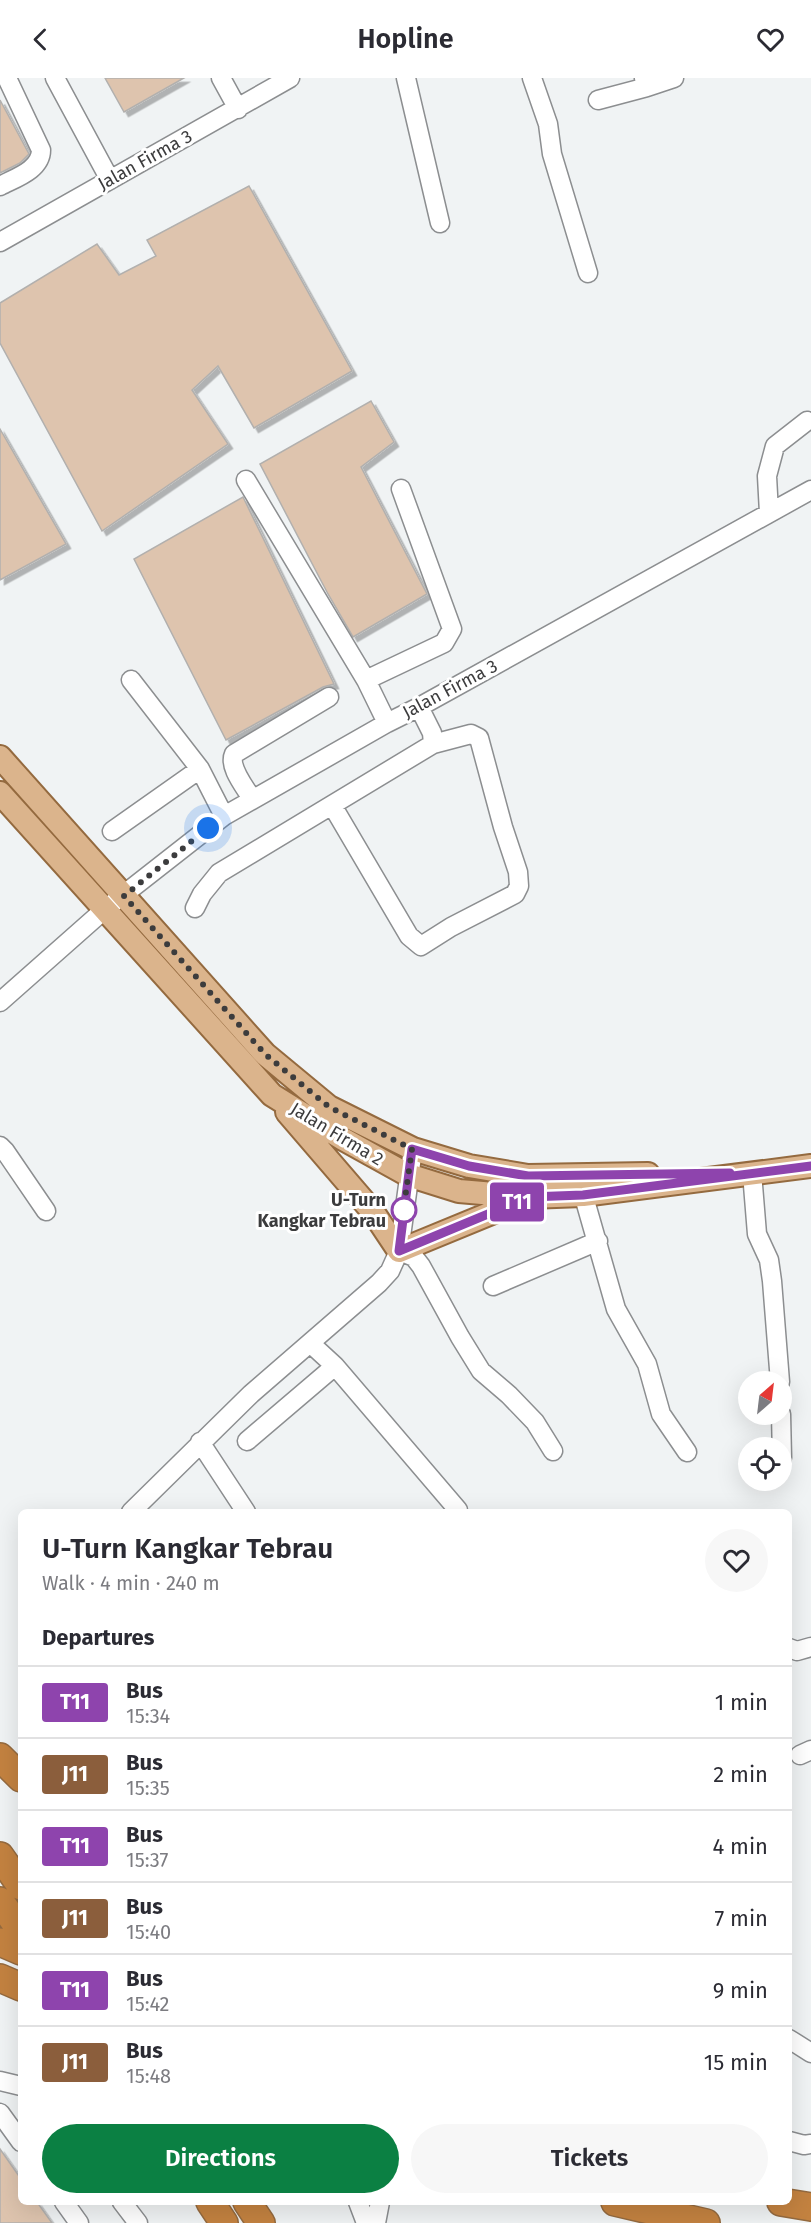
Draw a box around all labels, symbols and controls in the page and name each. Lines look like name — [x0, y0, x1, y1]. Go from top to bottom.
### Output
icon: back — [24, 23, 57, 56]
text: Hopline — [357, 23, 454, 55]
icon: heart — [754, 23, 787, 56]
street label: Jalan Firma 3 — [94, 125, 196, 195]
street label: Jalan Firma 3 — [399, 655, 501, 723]
your location — [193, 813, 223, 843]
street label: Jalan Firma 2 — [287, 1098, 388, 1170]
line badge: T11 — [482, 1182, 552, 1222]
place label: U-Turn Kangkar Tebrau — [257, 1189, 386, 1232]
text: T11 — [502, 1189, 532, 1215]
marker: U-Turn Kangkar Tebrau — [391, 1197, 417, 1223]
north arrow — [738, 1371, 792, 1425]
map controls — [738, 1371, 792, 1491]
button: locate — [738, 1437, 792, 1491]
button: heart — [705, 1529, 768, 1592]
text: U-Turn Kangkar Tebrau — [42, 1532, 333, 1565]
text: Walk · 4 min · 240 m — [42, 1571, 220, 1595]
text: Departures — [42, 1624, 154, 1651]
text: Bus — [126, 1677, 163, 1704]
text: T11 — [60, 1689, 90, 1715]
text: 1 min — [715, 1689, 768, 1716]
text: 15:34 — [126, 1704, 170, 1728]
text: Bus — [126, 1749, 163, 1776]
text: J11 — [62, 1761, 88, 1787]
text: 2 min — [713, 1761, 768, 1788]
text: 15:35 — [126, 1776, 170, 1800]
text: Bus — [126, 1821, 163, 1848]
text: T11 — [60, 1833, 90, 1859]
text: 4 min — [713, 1833, 768, 1860]
text: 15:37 — [126, 1848, 168, 1872]
text: Bus — [126, 1893, 163, 1920]
text: J11 — [62, 1905, 88, 1931]
text: 7 min — [714, 1905, 768, 1932]
text: 15:40 — [126, 1920, 171, 1944]
text: Bus — [126, 1965, 163, 1992]
text: T11 — [60, 1977, 90, 2003]
text: 9 min — [713, 1977, 768, 2004]
text: 15:42 — [126, 1992, 170, 2016]
text: Bus — [126, 2037, 163, 2064]
text: J11 — [62, 2049, 88, 2075]
text: 15 min — [704, 2049, 768, 2076]
text: 15:48 — [126, 2064, 171, 2088]
button: Directions — [42, 2124, 399, 2193]
button: Tickets — [411, 2124, 768, 2193]

